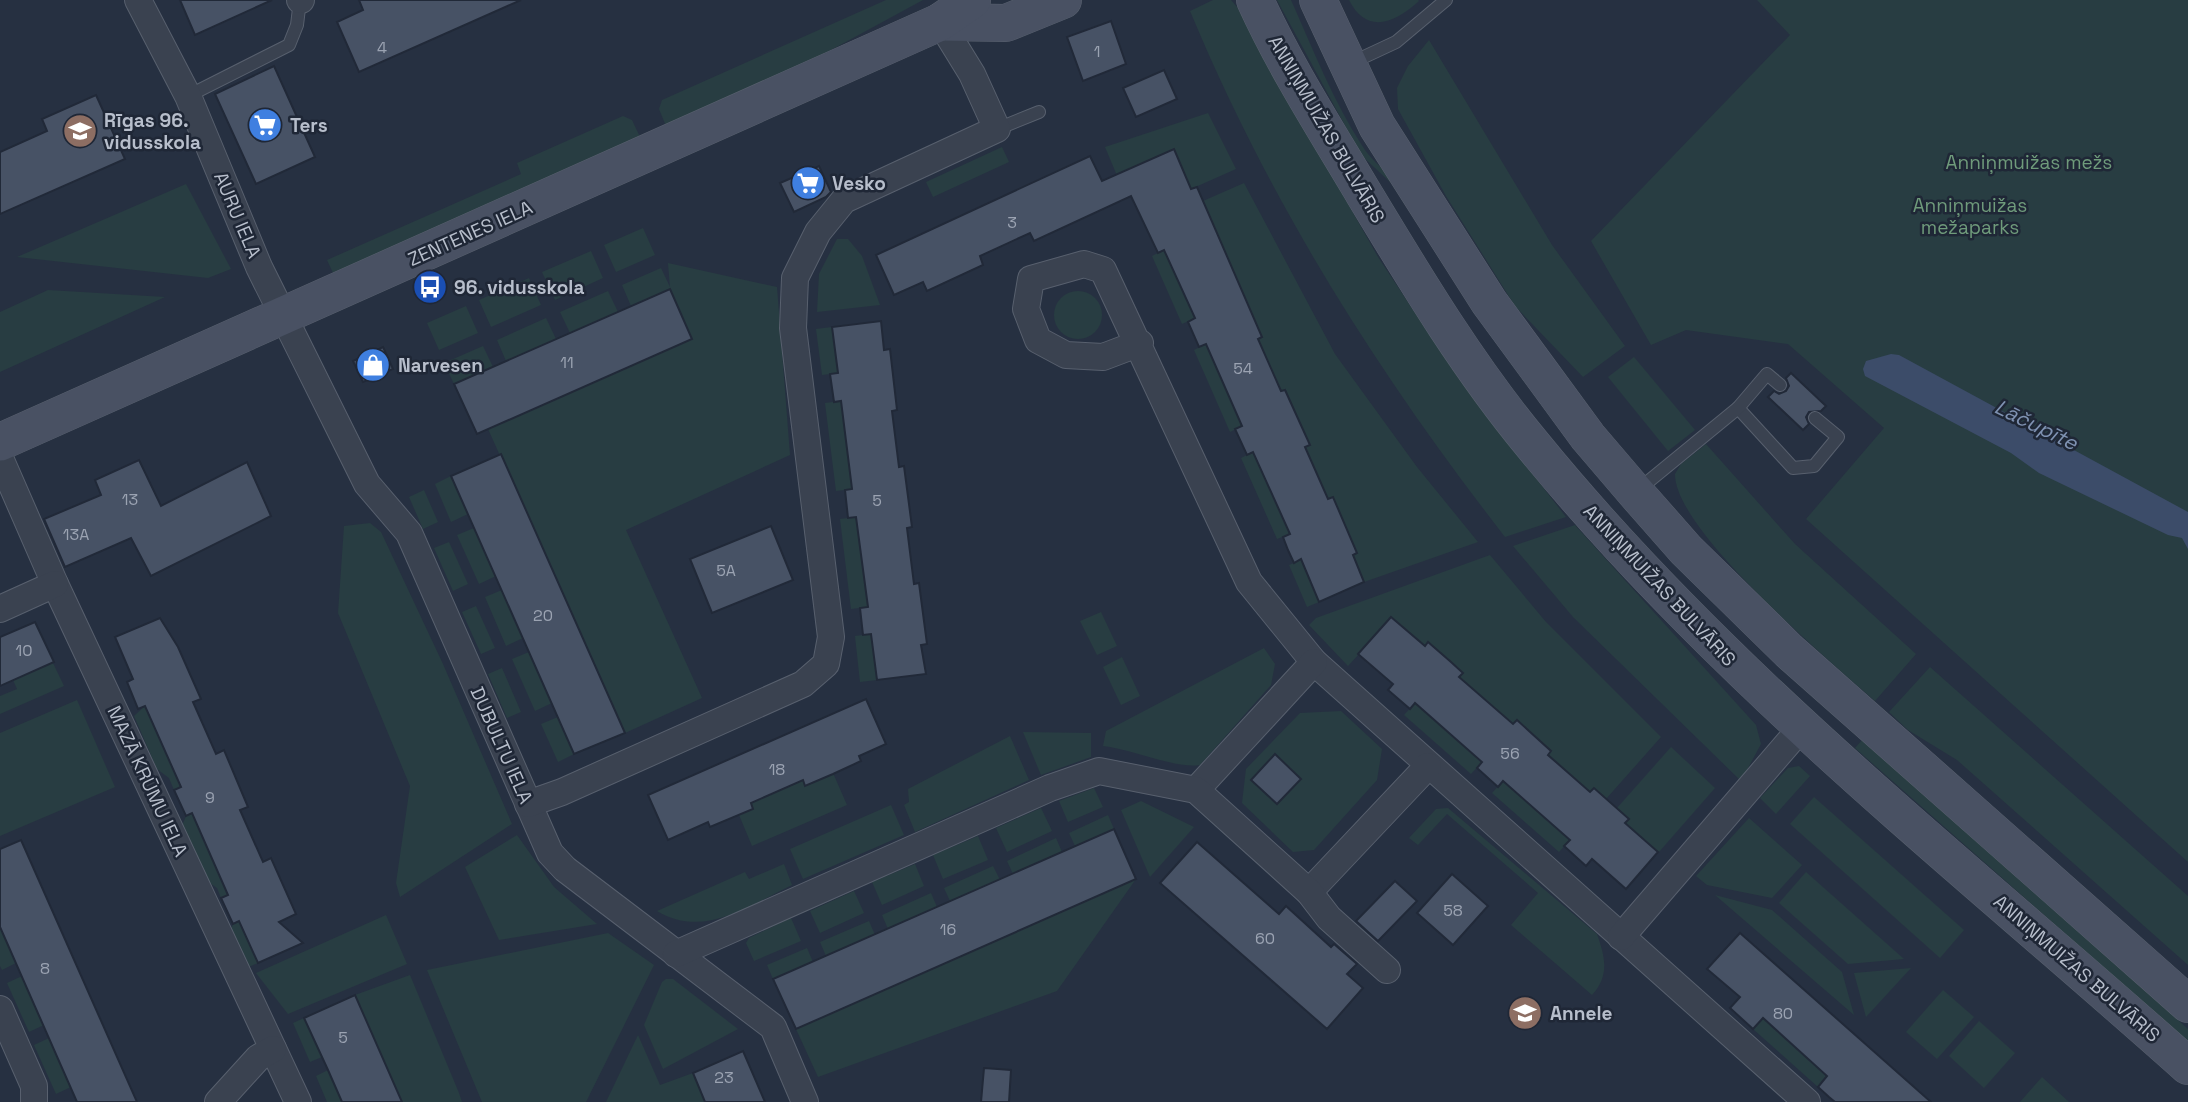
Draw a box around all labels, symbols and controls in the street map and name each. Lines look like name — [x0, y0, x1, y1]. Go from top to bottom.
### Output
street label: ANNIŅMUIŽAS BULVĀRIS — [1263, 31, 1391, 228]
house number: 4 — [377, 37, 387, 58]
house number: 1 — [1094, 41, 1100, 62]
supermarket icon: Ters — [246, 106, 284, 144]
place label: Rīgas 96. vidusskola — [104, 108, 201, 155]
school or university icon: Rīgas 96. vidusskola — [61, 112, 99, 150]
place label: Ters — [290, 113, 328, 138]
park label: Anniņmuižas mežs — [1946, 150, 2112, 175]
supermarket icon: Vesko — [789, 164, 827, 202]
street label: AURU IELA — [208, 168, 267, 262]
place label: Vesko — [832, 171, 886, 196]
park label: Anniņmuižas mežaparks — [1913, 193, 2027, 240]
street label: ZENTENES IELA — [404, 195, 536, 272]
house number: 3 — [1007, 212, 1017, 233]
bus stop icon: 96. vidusskola — [411, 268, 449, 306]
place label: 96. vidusskola — [454, 275, 584, 300]
shop icon: Narvesen — [354, 346, 392, 384]
house number: 11 — [560, 352, 574, 373]
place label: Narvesen — [398, 353, 483, 378]
house number: 54 — [1233, 358, 1253, 379]
water label: Lāčupīte — [1990, 393, 2084, 457]
house number: 13 — [122, 489, 138, 510]
house number: 5 — [872, 490, 882, 511]
street label: ANNIŅMUIŽAS BULVĀRIS — [1578, 499, 1741, 672]
house number: 13A — [63, 524, 89, 545]
house number: 5A — [716, 560, 736, 581]
house number: 20 — [533, 605, 553, 626]
house number: 10 — [16, 640, 32, 661]
street label: DUBULTU IELA — [465, 683, 539, 808]
street label: MAZĀ KRŪMU IELA — [102, 702, 194, 861]
house number: 56 — [1500, 743, 1520, 764]
house number: 18 — [769, 759, 785, 780]
house number: 9 — [205, 787, 215, 808]
street label: ANNIŅMUIŽAS BULVĀRIS — [1988, 889, 2165, 1048]
house number: 58 — [1443, 900, 1463, 921]
house number: 16 — [940, 919, 956, 940]
house number: 60 — [1255, 928, 1275, 949]
house number: 8 — [40, 958, 50, 979]
school or university icon: Annele — [1506, 994, 1544, 1032]
place label: Annele — [1550, 1001, 1612, 1026]
house number: 80 — [1773, 1003, 1793, 1024]
house number: 5 — [338, 1027, 348, 1048]
house number: 23 — [714, 1067, 734, 1088]

